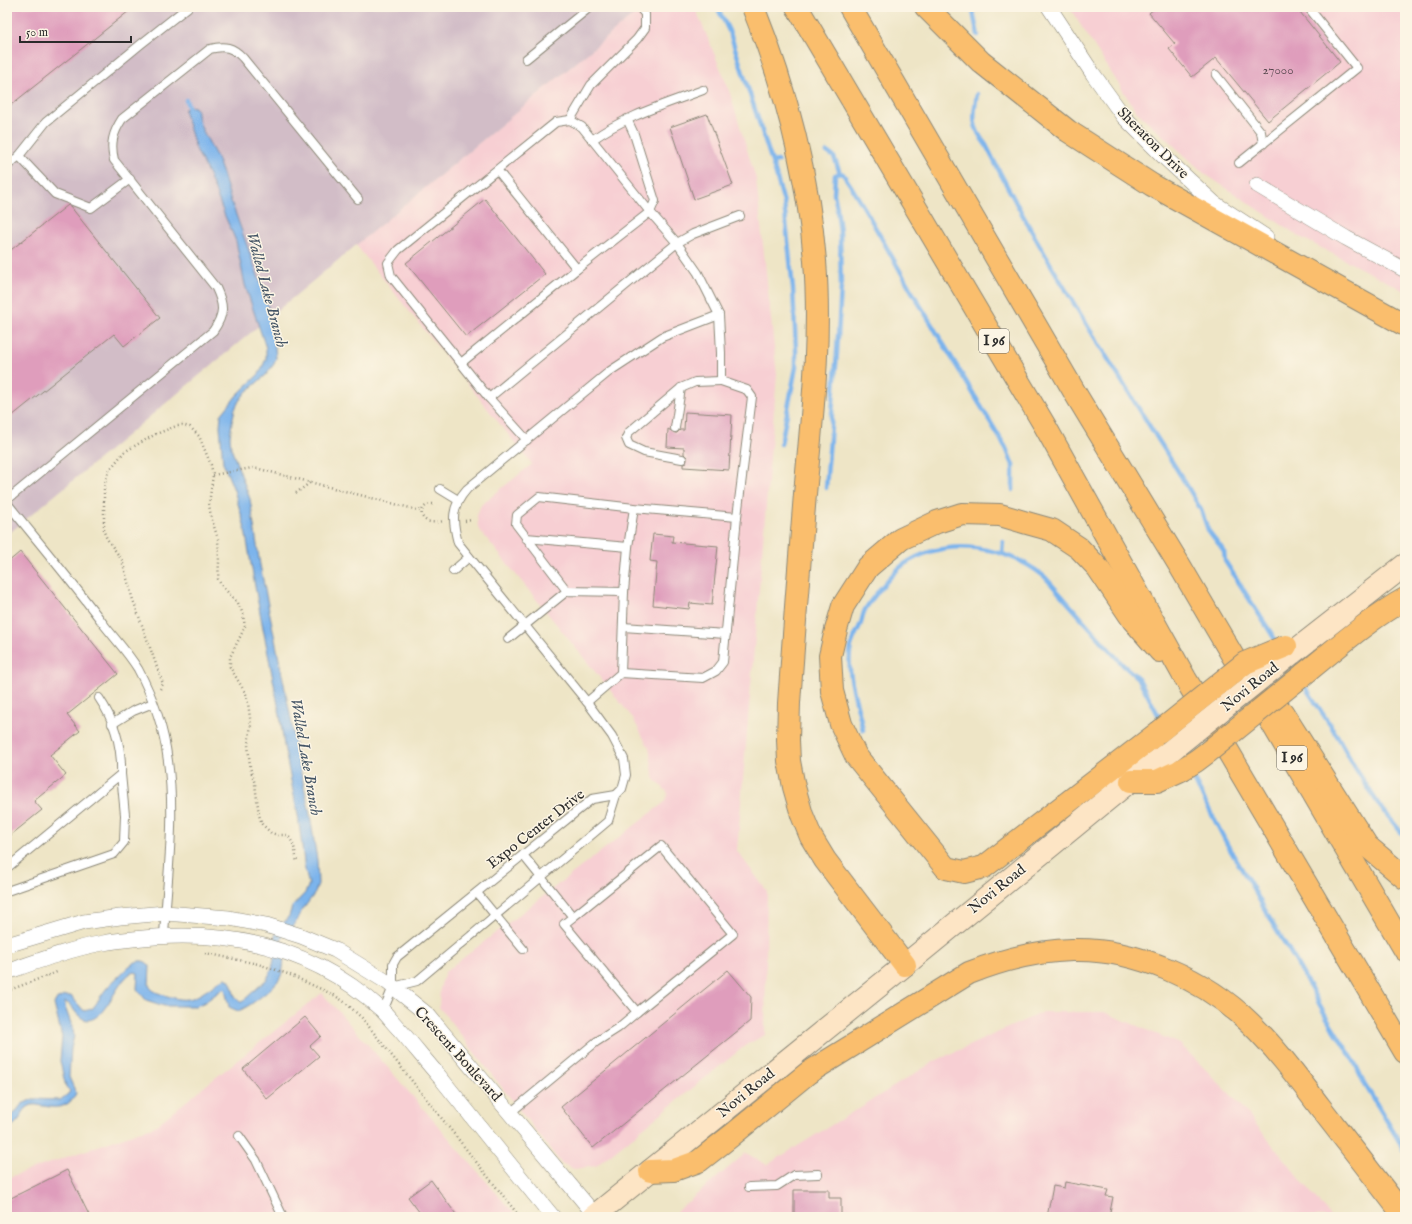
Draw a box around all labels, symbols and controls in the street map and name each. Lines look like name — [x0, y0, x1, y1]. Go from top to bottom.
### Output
scale bar — [20, 18, 131, 44]
text: 50 m — [26, 25, 48, 40]
house number: 27000 — [1262, 62, 1294, 79]
street label: Sheraton Drive — [1113, 103, 1193, 183]
water label: Walled Lake Branch — [241, 230, 291, 350]
road number: I 96 — [979, 329, 1009, 353]
street label: Novi Road — [1217, 657, 1283, 716]
water label: Walled Lake Branch — [285, 697, 325, 817]
road number: I 96 — [1277, 746, 1307, 770]
street label: Expo Center Drive — [483, 785, 589, 873]
street label: Novi Road — [964, 859, 1030, 918]
street label: Crescent Boulevard — [410, 1003, 506, 1106]
street label: Novi Road — [713, 1063, 779, 1122]

